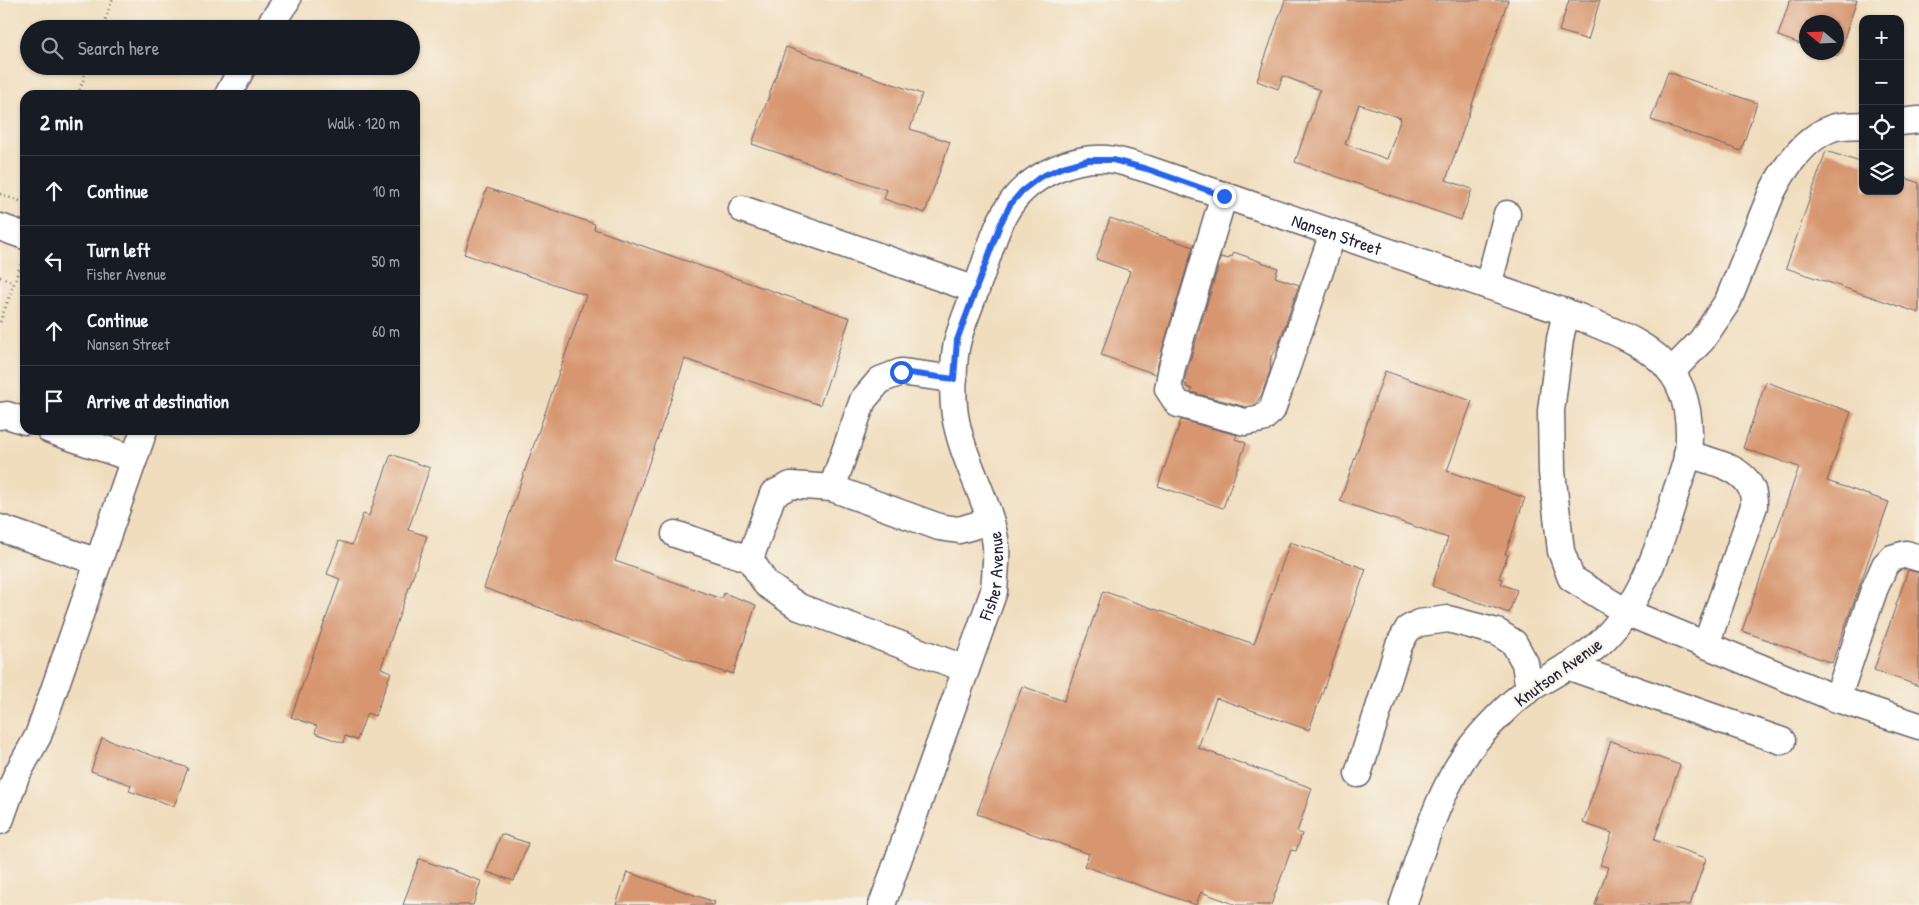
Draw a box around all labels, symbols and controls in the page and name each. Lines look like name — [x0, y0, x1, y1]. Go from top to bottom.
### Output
north arrow — [1799, 15, 1844, 60]
map controls — [1859, 15, 1904, 195]
button: + — [1859, 15, 1904, 60]
search box — [20, 20, 420, 75]
icon: search — [38, 34, 66, 62]
text: Search here — [78, 35, 159, 61]
button: − — [1859, 60, 1904, 105]
button: locate — [1859, 105, 1904, 150]
text: 2 min — [40, 108, 83, 137]
text: Walk · 120 m — [327, 112, 400, 134]
button: layers — [1859, 150, 1904, 195]
icon: ahead — [40, 177, 68, 205]
text: Continue — [87, 178, 148, 204]
text: 10 m — [372, 180, 400, 202]
route end — [1213, 185, 1236, 208]
street label: Nansen Street — [1289, 207, 1386, 261]
text: Turn left — [87, 237, 150, 263]
icon: left — [40, 247, 68, 275]
text: 50 m — [372, 250, 400, 272]
text: Fisher Avenue — [87, 263, 166, 285]
text: Continue — [87, 307, 148, 333]
icon: ahead — [40, 317, 68, 345]
text: 60 m — [372, 320, 400, 342]
text: Nansen Street — [87, 333, 170, 355]
route start — [890, 361, 913, 384]
icon: arrive — [40, 387, 68, 415]
text: Arrive at destination — [87, 388, 229, 414]
street label: Fisher Avenue — [972, 530, 1009, 624]
street label: Knutson Avenue — [1509, 632, 1607, 712]

